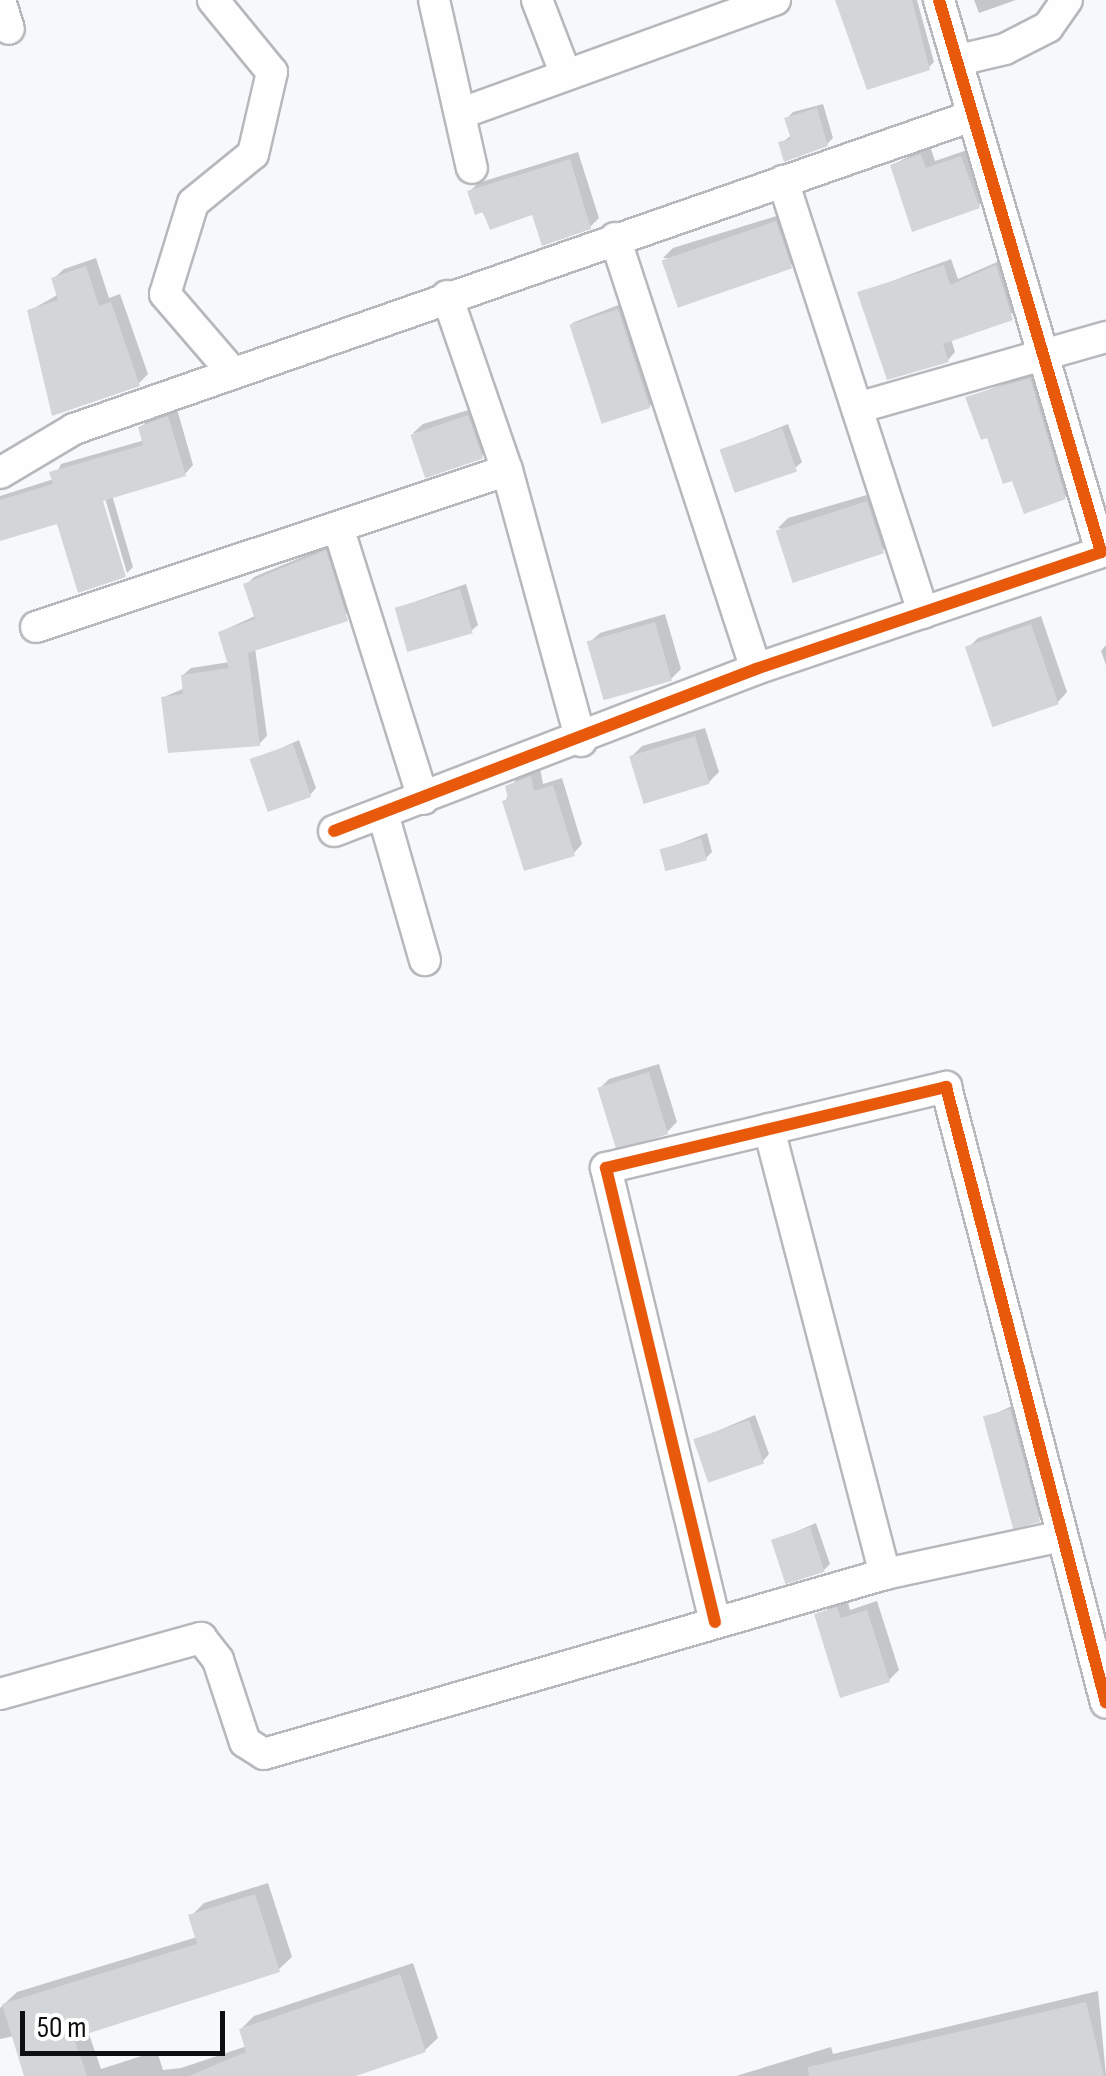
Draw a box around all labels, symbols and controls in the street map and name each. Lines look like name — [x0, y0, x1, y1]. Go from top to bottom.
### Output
scale bar — [25, 1991, 230, 2053]
text: 50 m — [37, 2010, 86, 2046]

